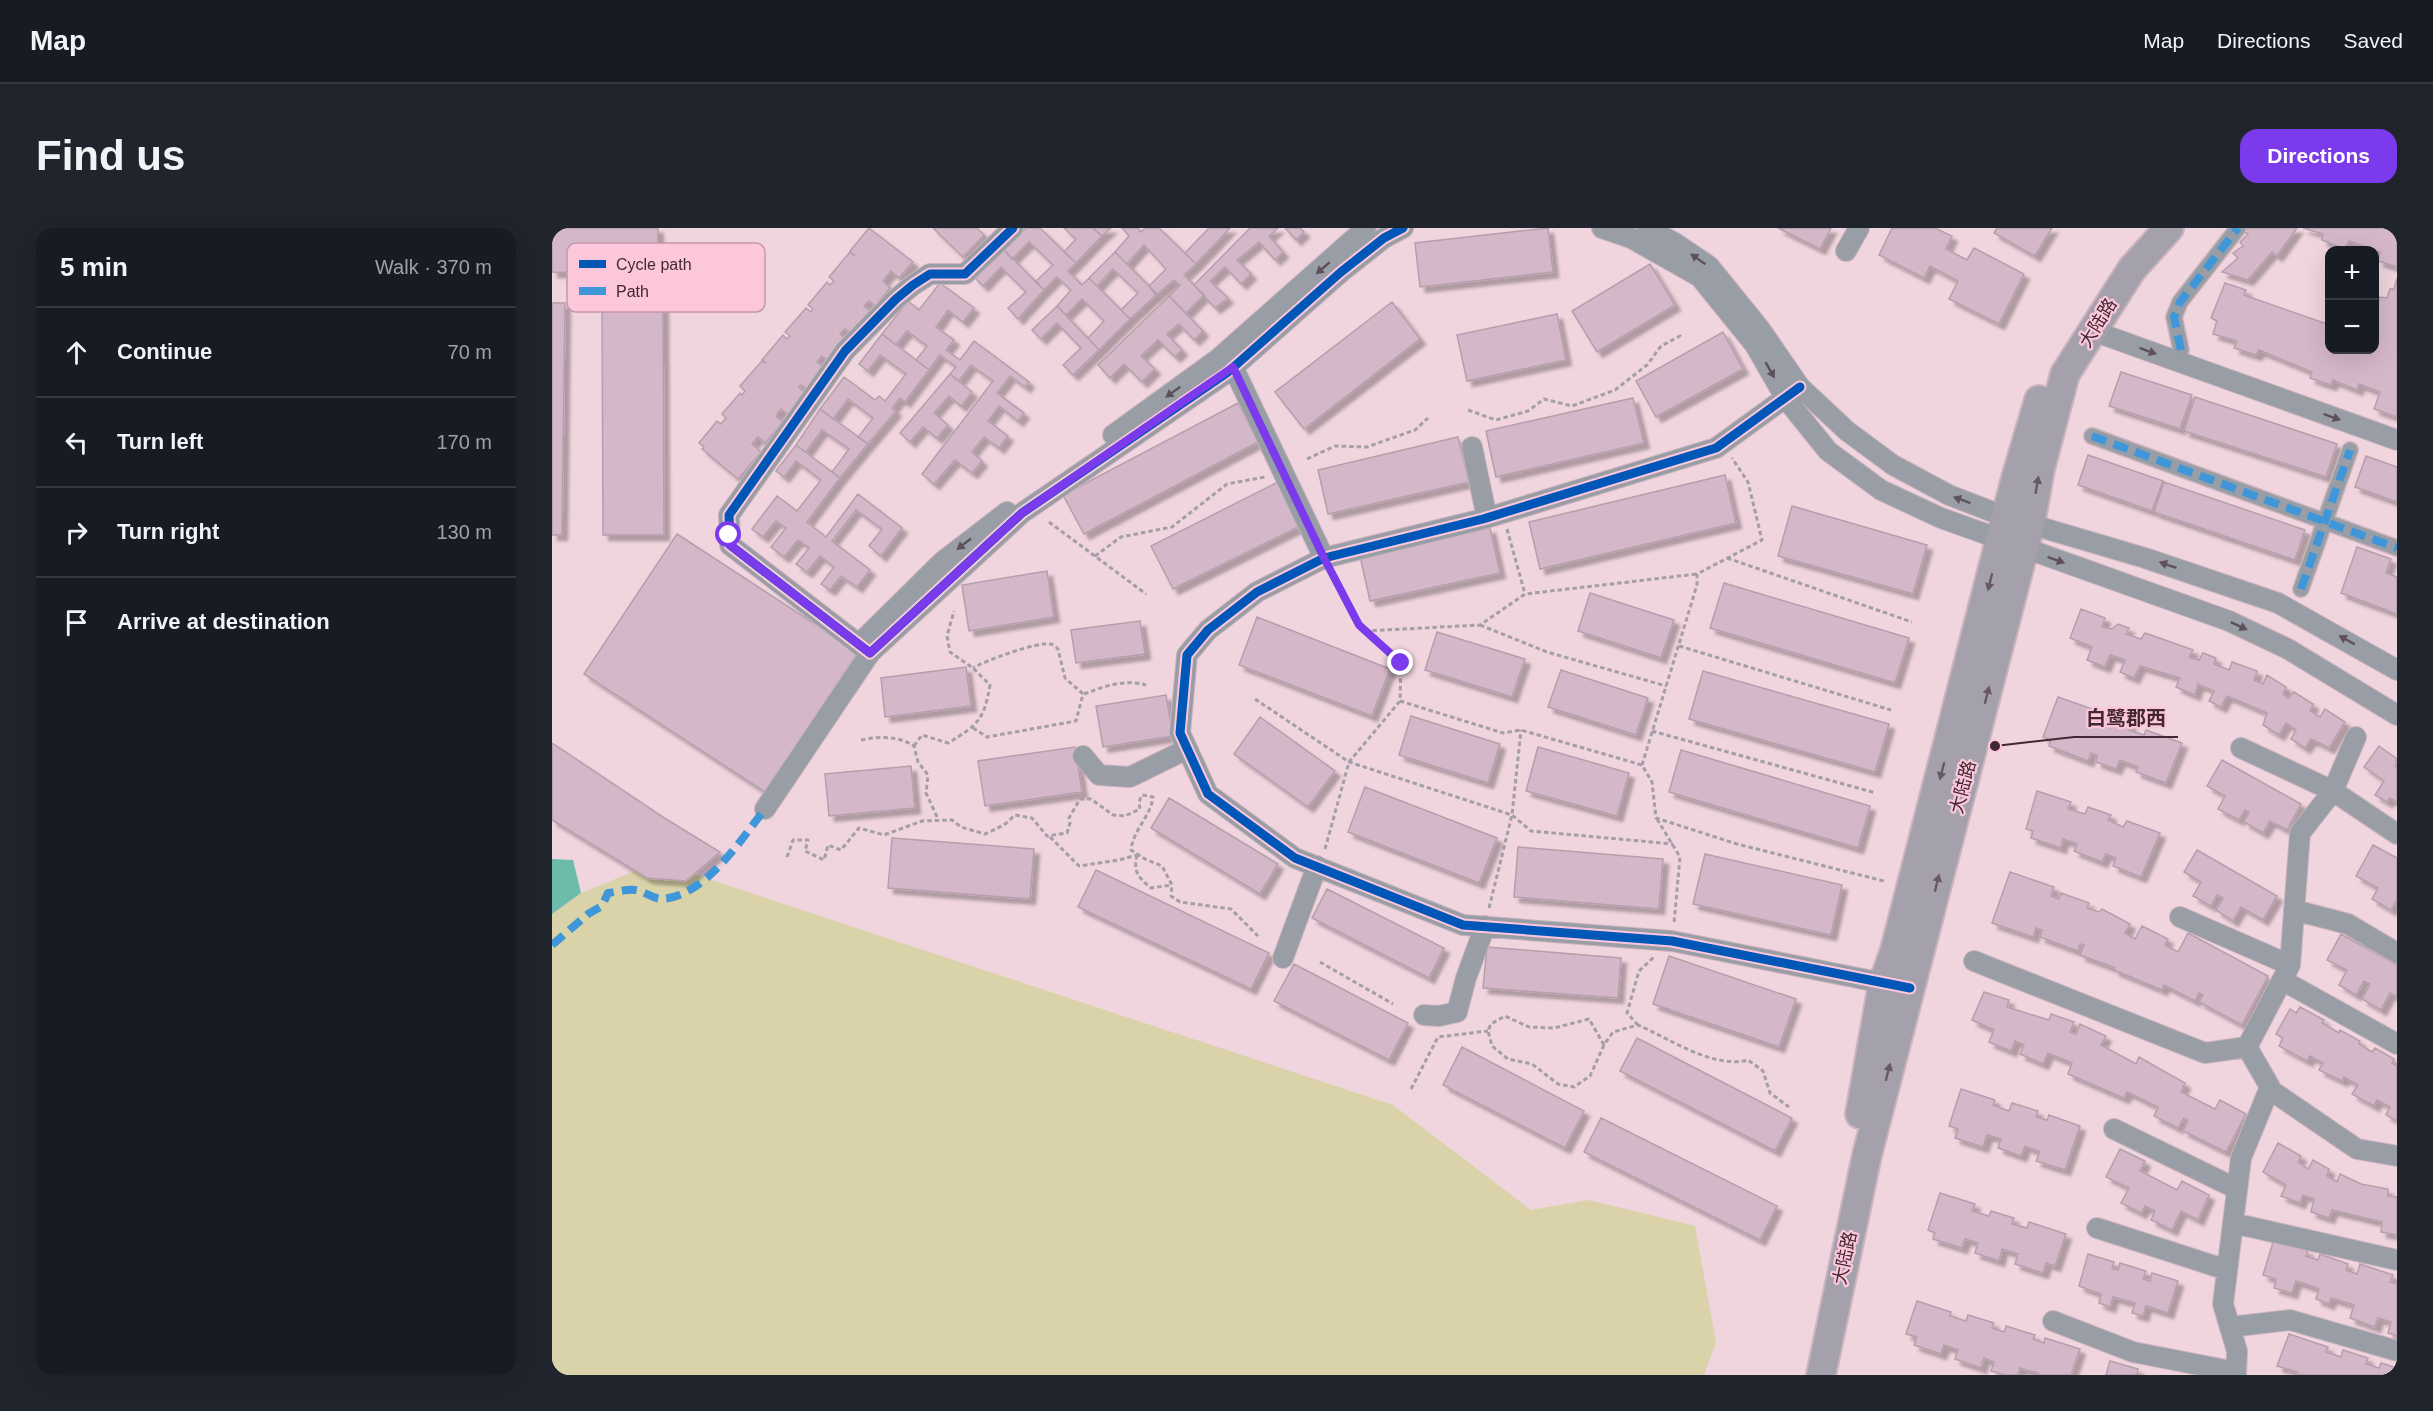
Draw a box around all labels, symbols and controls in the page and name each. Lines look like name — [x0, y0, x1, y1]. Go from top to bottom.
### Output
text: Map — [30, 25, 86, 56]
text: Map — [2143, 29, 2184, 52]
text: Directions — [2217, 29, 2310, 52]
text: Saved — [2343, 29, 2403, 52]
button: Directions — [2240, 129, 2397, 183]
text: Find us — [36, 132, 185, 179]
legend — [567, 243, 765, 312]
map controls — [2325, 246, 2379, 354]
button: + — [2325, 246, 2379, 300]
text: 5 min — [60, 252, 128, 282]
one-way arrow — [1691, 253, 1707, 265]
text: Walk · 370 m — [375, 256, 492, 278]
text: Cycle path — [616, 256, 692, 273]
one-way arrow — [1316, 261, 1331, 274]
text: Path — [616, 283, 649, 300]
street label: 大陆路 — [2075, 295, 2121, 351]
button: − — [2325, 300, 2379, 354]
icon: ahead — [60, 336, 93, 369]
text: Continue — [117, 339, 212, 364]
text: 70 m — [448, 341, 492, 363]
one-way arrow — [2139, 346, 2157, 356]
one-way arrow — [1765, 362, 1775, 379]
one-way arrow — [1165, 386, 1181, 398]
one-way arrow — [2323, 412, 2341, 422]
icon: left — [60, 426, 93, 459]
text: Turn left — [117, 429, 203, 454]
text: 170 m — [436, 431, 492, 453]
one-way arrow — [2033, 475, 2042, 494]
one-way arrow — [1953, 495, 1971, 504]
icon: right — [60, 516, 93, 549]
text: Turn right — [117, 519, 219, 544]
text: 130 m — [436, 521, 492, 543]
route start — [715, 521, 741, 547]
one-way arrow — [957, 538, 972, 550]
one-way arrow — [2047, 555, 2065, 565]
one-way arrow — [2159, 560, 2177, 570]
one-way arrow — [1985, 573, 1995, 592]
icon: arrive — [60, 606, 93, 639]
text: Arrive at destination — [117, 609, 330, 634]
one-way arrow — [2231, 622, 2248, 631]
one-way arrow — [2338, 635, 2355, 645]
route end — [1387, 649, 1413, 675]
one-way arrow — [1982, 685, 1992, 704]
callout: 白鹭郡西 — [2074, 699, 2178, 737]
text: 白鹭郡西 — [2086, 707, 2166, 729]
street label: 大陆路 — [1946, 758, 1980, 816]
one-way arrow — [1936, 762, 1946, 780]
one-way arrow — [1933, 874, 1943, 892]
one-way arrow — [1884, 1063, 1894, 1081]
street label: 大陆路 — [1830, 1230, 1860, 1286]

